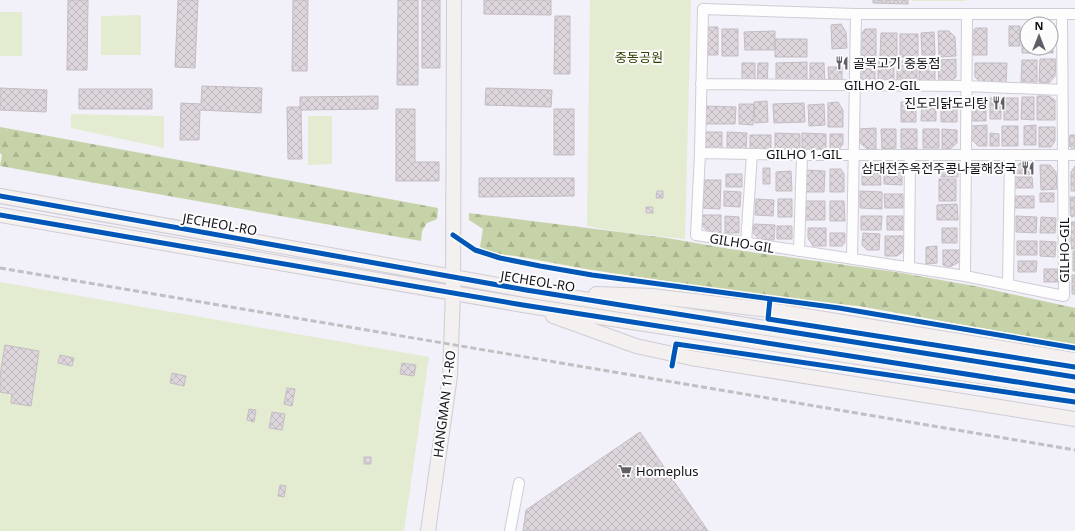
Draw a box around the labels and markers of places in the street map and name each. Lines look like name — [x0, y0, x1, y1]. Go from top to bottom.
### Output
place label: 골목고기 중동점 — [853, 54, 940, 72]
restaurant icon: 골목고기 중동점 — [834, 55, 850, 71]
place label: 진도리닭도리탕 — [904, 94, 988, 112]
restaurant icon: 진도리닭도리탕 — [991, 95, 1007, 111]
place label: 삼대전주옥전주콩나물해장국 — [862, 159, 1017, 177]
restaurant icon: 삼대전주옥전주콩나물해장국 — [1020, 160, 1036, 176]
place label: Homeplus — [636, 462, 699, 480]
supermarket icon: Homeplus — [617, 463, 633, 479]

